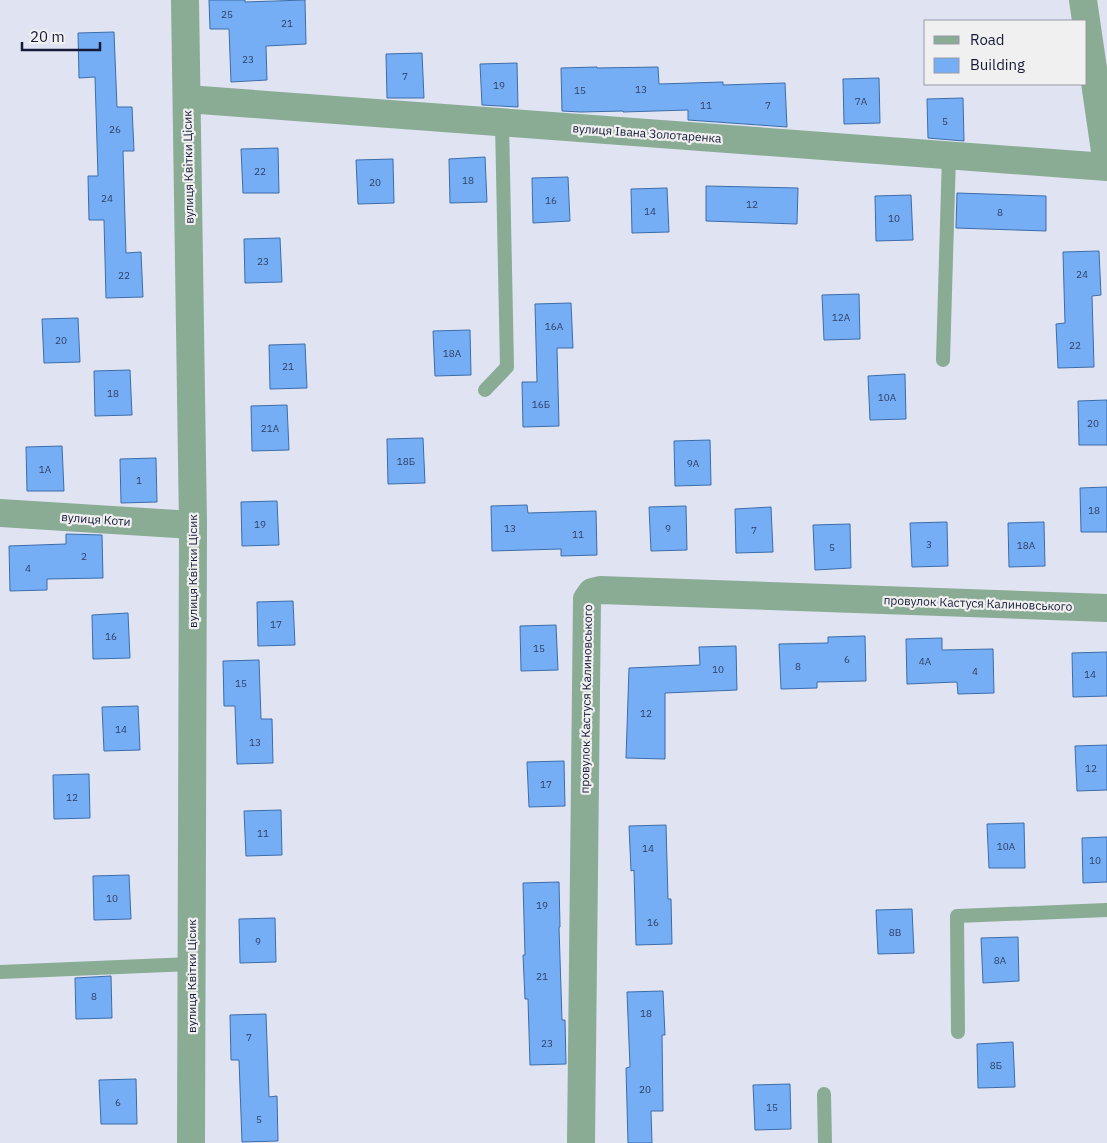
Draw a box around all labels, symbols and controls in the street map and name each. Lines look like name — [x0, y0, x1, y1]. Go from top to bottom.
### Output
house number: 25 — [221, 8, 233, 21]
house number: 21 — [281, 17, 293, 30]
scale bar — [22, 20, 100, 52]
legend — [924, 20, 1087, 85]
text: 20 m — [30, 27, 65, 46]
text: Road — [970, 30, 1005, 49]
house number: 23 — [242, 53, 254, 66]
text: Building — [970, 55, 1025, 74]
house number: 7 — [402, 70, 408, 83]
house number: 19 — [493, 79, 505, 92]
house number: 13 — [635, 83, 647, 96]
house number: 15 — [574, 84, 586, 97]
house number: 7А — [855, 95, 868, 108]
house number: 11 — [700, 99, 712, 112]
house number: 7 — [765, 99, 771, 112]
street label: вулиця Квітки Цісик — [180, 110, 196, 224]
house number: 5 — [942, 115, 948, 128]
street label: вулиця Івана Золотаренка — [572, 120, 723, 146]
house number: 26 — [109, 123, 121, 136]
house number: 22 — [254, 165, 266, 178]
house number: 18 — [462, 174, 474, 187]
house number: 20 — [369, 176, 381, 189]
house number: 24 — [101, 192, 113, 205]
house number: 16 — [545, 194, 557, 207]
house number: 12 — [746, 198, 758, 211]
house number: 14 — [644, 205, 656, 218]
house number: 8 — [997, 206, 1003, 219]
house number: 10 — [888, 212, 900, 225]
house number: 23 — [257, 255, 269, 268]
house number: 24 — [1076, 268, 1088, 281]
house number: 22 — [118, 269, 130, 282]
house number: 12А — [832, 311, 851, 324]
house number: 16А — [545, 320, 564, 333]
house number: 20 — [55, 334, 67, 347]
house number: 22 — [1069, 339, 1081, 352]
house number: 18А — [443, 347, 462, 360]
house number: 21 — [282, 360, 294, 373]
house number: 18 — [107, 387, 119, 400]
house number: 10А — [878, 391, 897, 404]
house number: 16Б — [532, 398, 550, 411]
house number: 20 — [1087, 417, 1099, 430]
house number: 21А — [261, 422, 280, 435]
house number: 18Б — [397, 455, 415, 468]
house number: 9А — [687, 457, 700, 470]
house number: 1А — [39, 463, 52, 476]
house number: 1 — [136, 474, 142, 487]
house number: 18 — [1088, 504, 1100, 517]
street label: вулиця Коти — [61, 509, 131, 529]
street label: вулиця Квітки Цісик — [185, 514, 200, 628]
house number: 19 — [254, 518, 266, 531]
house number: 13 — [504, 522, 516, 535]
house number: 9 — [665, 522, 671, 535]
house number: 7 — [751, 524, 757, 537]
house number: 11 — [572, 528, 584, 541]
house number: 3 — [926, 538, 932, 551]
house number: 18А — [1017, 539, 1036, 552]
house number: 5 — [829, 541, 835, 554]
house number: 2 — [81, 550, 87, 563]
house number: 4 — [25, 562, 31, 575]
street label: провулок Кастуся Калиновського — [883, 592, 1073, 614]
street label: провулок Кастуся Калиновського — [577, 604, 595, 794]
house number: 17 — [270, 618, 282, 631]
house number: 16 — [105, 630, 117, 643]
house number: 15 — [533, 642, 545, 655]
house number: 6 — [844, 653, 850, 666]
house number: 4А — [919, 655, 932, 668]
house number: 8 — [795, 660, 801, 673]
house number: 10 — [712, 663, 724, 676]
house number: 4 — [972, 665, 978, 678]
house number: 14 — [1084, 668, 1096, 681]
house number: 15 — [235, 677, 247, 690]
house number: 12 — [640, 707, 652, 720]
house number: 14 — [115, 723, 127, 736]
house number: 13 — [249, 736, 261, 749]
house number: 12 — [1085, 762, 1097, 775]
house number: 17 — [540, 778, 552, 791]
house number: 12 — [66, 791, 78, 804]
house number: 11 — [257, 827, 269, 840]
house number: 10А — [997, 840, 1016, 853]
house number: 14 — [642, 842, 654, 855]
house number: 10 — [1089, 854, 1101, 867]
house number: 10 — [106, 892, 118, 905]
house number: 19 — [536, 899, 548, 912]
house number: 16 — [647, 916, 659, 929]
street label: вулиця Квітки Цісик — [184, 919, 199, 1033]
house number: 8В — [889, 926, 901, 939]
house number: 9 — [255, 935, 261, 948]
house number: 8А — [994, 954, 1007, 967]
house number: 21 — [536, 970, 548, 983]
house number: 8 — [91, 990, 97, 1003]
house number: 18 — [640, 1007, 652, 1020]
house number: 7 — [246, 1031, 252, 1044]
house number: 23 — [541, 1037, 553, 1050]
house number: 8Б — [990, 1059, 1002, 1072]
house number: 20 — [639, 1083, 651, 1096]
house number: 6 — [115, 1096, 121, 1109]
house number: 15 — [766, 1101, 778, 1114]
house number: 5 — [256, 1113, 262, 1126]

